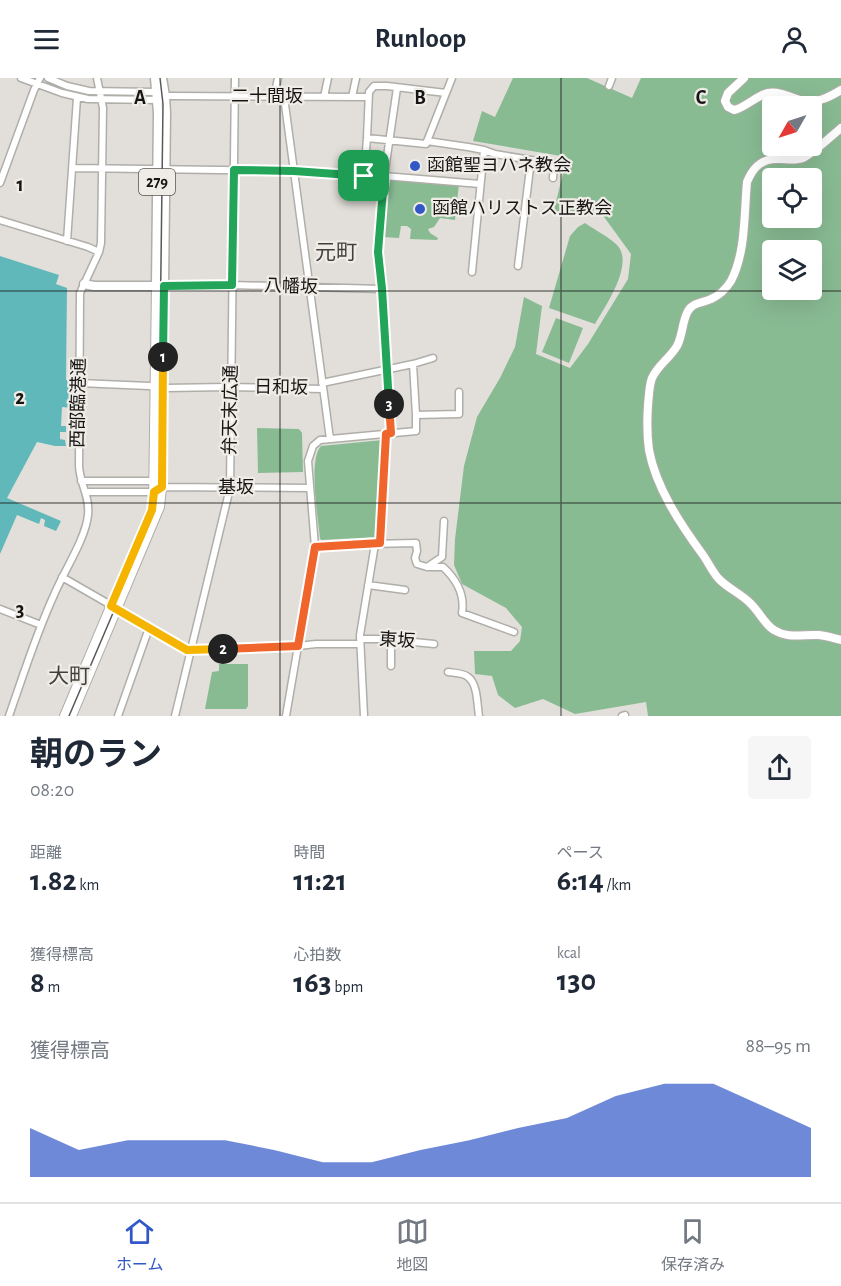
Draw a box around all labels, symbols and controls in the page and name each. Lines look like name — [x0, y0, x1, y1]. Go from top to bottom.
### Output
icon: menu — [30, 23, 63, 56]
icon: person — [778, 23, 811, 56]
text: Runloop — [375, 25, 466, 52]
street label: 二十間坂 — [231, 87, 303, 106]
text: A — [134, 88, 146, 108]
text: B — [414, 88, 426, 108]
text: C — [696, 88, 707, 108]
north arrow — [762, 96, 822, 156]
map controls — [762, 96, 822, 300]
pin — [338, 150, 389, 201]
place label: 函館聖ヨハネ教会 — [427, 155, 571, 175]
icon: arrive — [347, 159, 380, 192]
marker: 函館聖ヨハネ教会 — [408, 159, 422, 173]
button: locate — [762, 168, 822, 228]
road number: 279 — [139, 169, 175, 195]
text: 1 — [16, 175, 24, 195]
place label: 函館ハリストス正教会 — [432, 198, 612, 218]
marker: 函館ハリストス正教会 — [413, 202, 427, 216]
button: layers — [762, 240, 822, 300]
district label: 元町 — [315, 242, 357, 263]
street label: 八幡坂 — [264, 276, 318, 297]
pin: 1 — [148, 342, 178, 372]
text: 1 — [160, 349, 166, 365]
street label: 西部臨港通 — [67, 358, 89, 448]
street label: 弁天末広通 — [219, 365, 241, 455]
street label: 日和坂 — [254, 377, 308, 397]
text: 2 — [15, 388, 25, 408]
pin: 3 — [374, 389, 404, 419]
text: 3 — [386, 396, 392, 412]
street label: 基坂 — [218, 478, 254, 497]
text: 3 — [16, 600, 24, 620]
street label: 東坂 — [378, 630, 416, 651]
pin: 2 — [208, 634, 238, 664]
text: 2 — [219, 641, 227, 657]
district label: 大町 — [48, 665, 90, 687]
button: share — [748, 736, 811, 799]
text: 朝のラン — [30, 739, 162, 772]
text: 08:20 — [30, 780, 74, 800]
text: 距離 — [30, 845, 62, 861]
text: 時間 — [293, 845, 325, 861]
text: ペース — [557, 845, 604, 861]
text: 1.82 — [30, 866, 77, 896]
text: 11:21 — [293, 866, 347, 896]
text: 6:14 — [557, 866, 604, 896]
text: km — [77, 877, 99, 893]
text: /km — [604, 877, 631, 893]
text: kcal — [557, 945, 581, 961]
text: 獲得標高 — [30, 947, 94, 963]
text: 心拍数 — [293, 947, 341, 963]
text: 130 — [557, 966, 596, 996]
text: 8 — [30, 968, 45, 998]
text: 163 — [293, 968, 332, 998]
text: m — [45, 979, 60, 995]
text: bpm — [332, 979, 363, 995]
text: 88–95 m — [745, 1036, 811, 1056]
text: 獲得標高 — [30, 1041, 110, 1061]
tab: ホーム — [116, 1215, 164, 1275]
tab: 地図 — [396, 1215, 429, 1275]
tab: 保存済み — [661, 1215, 725, 1275]

